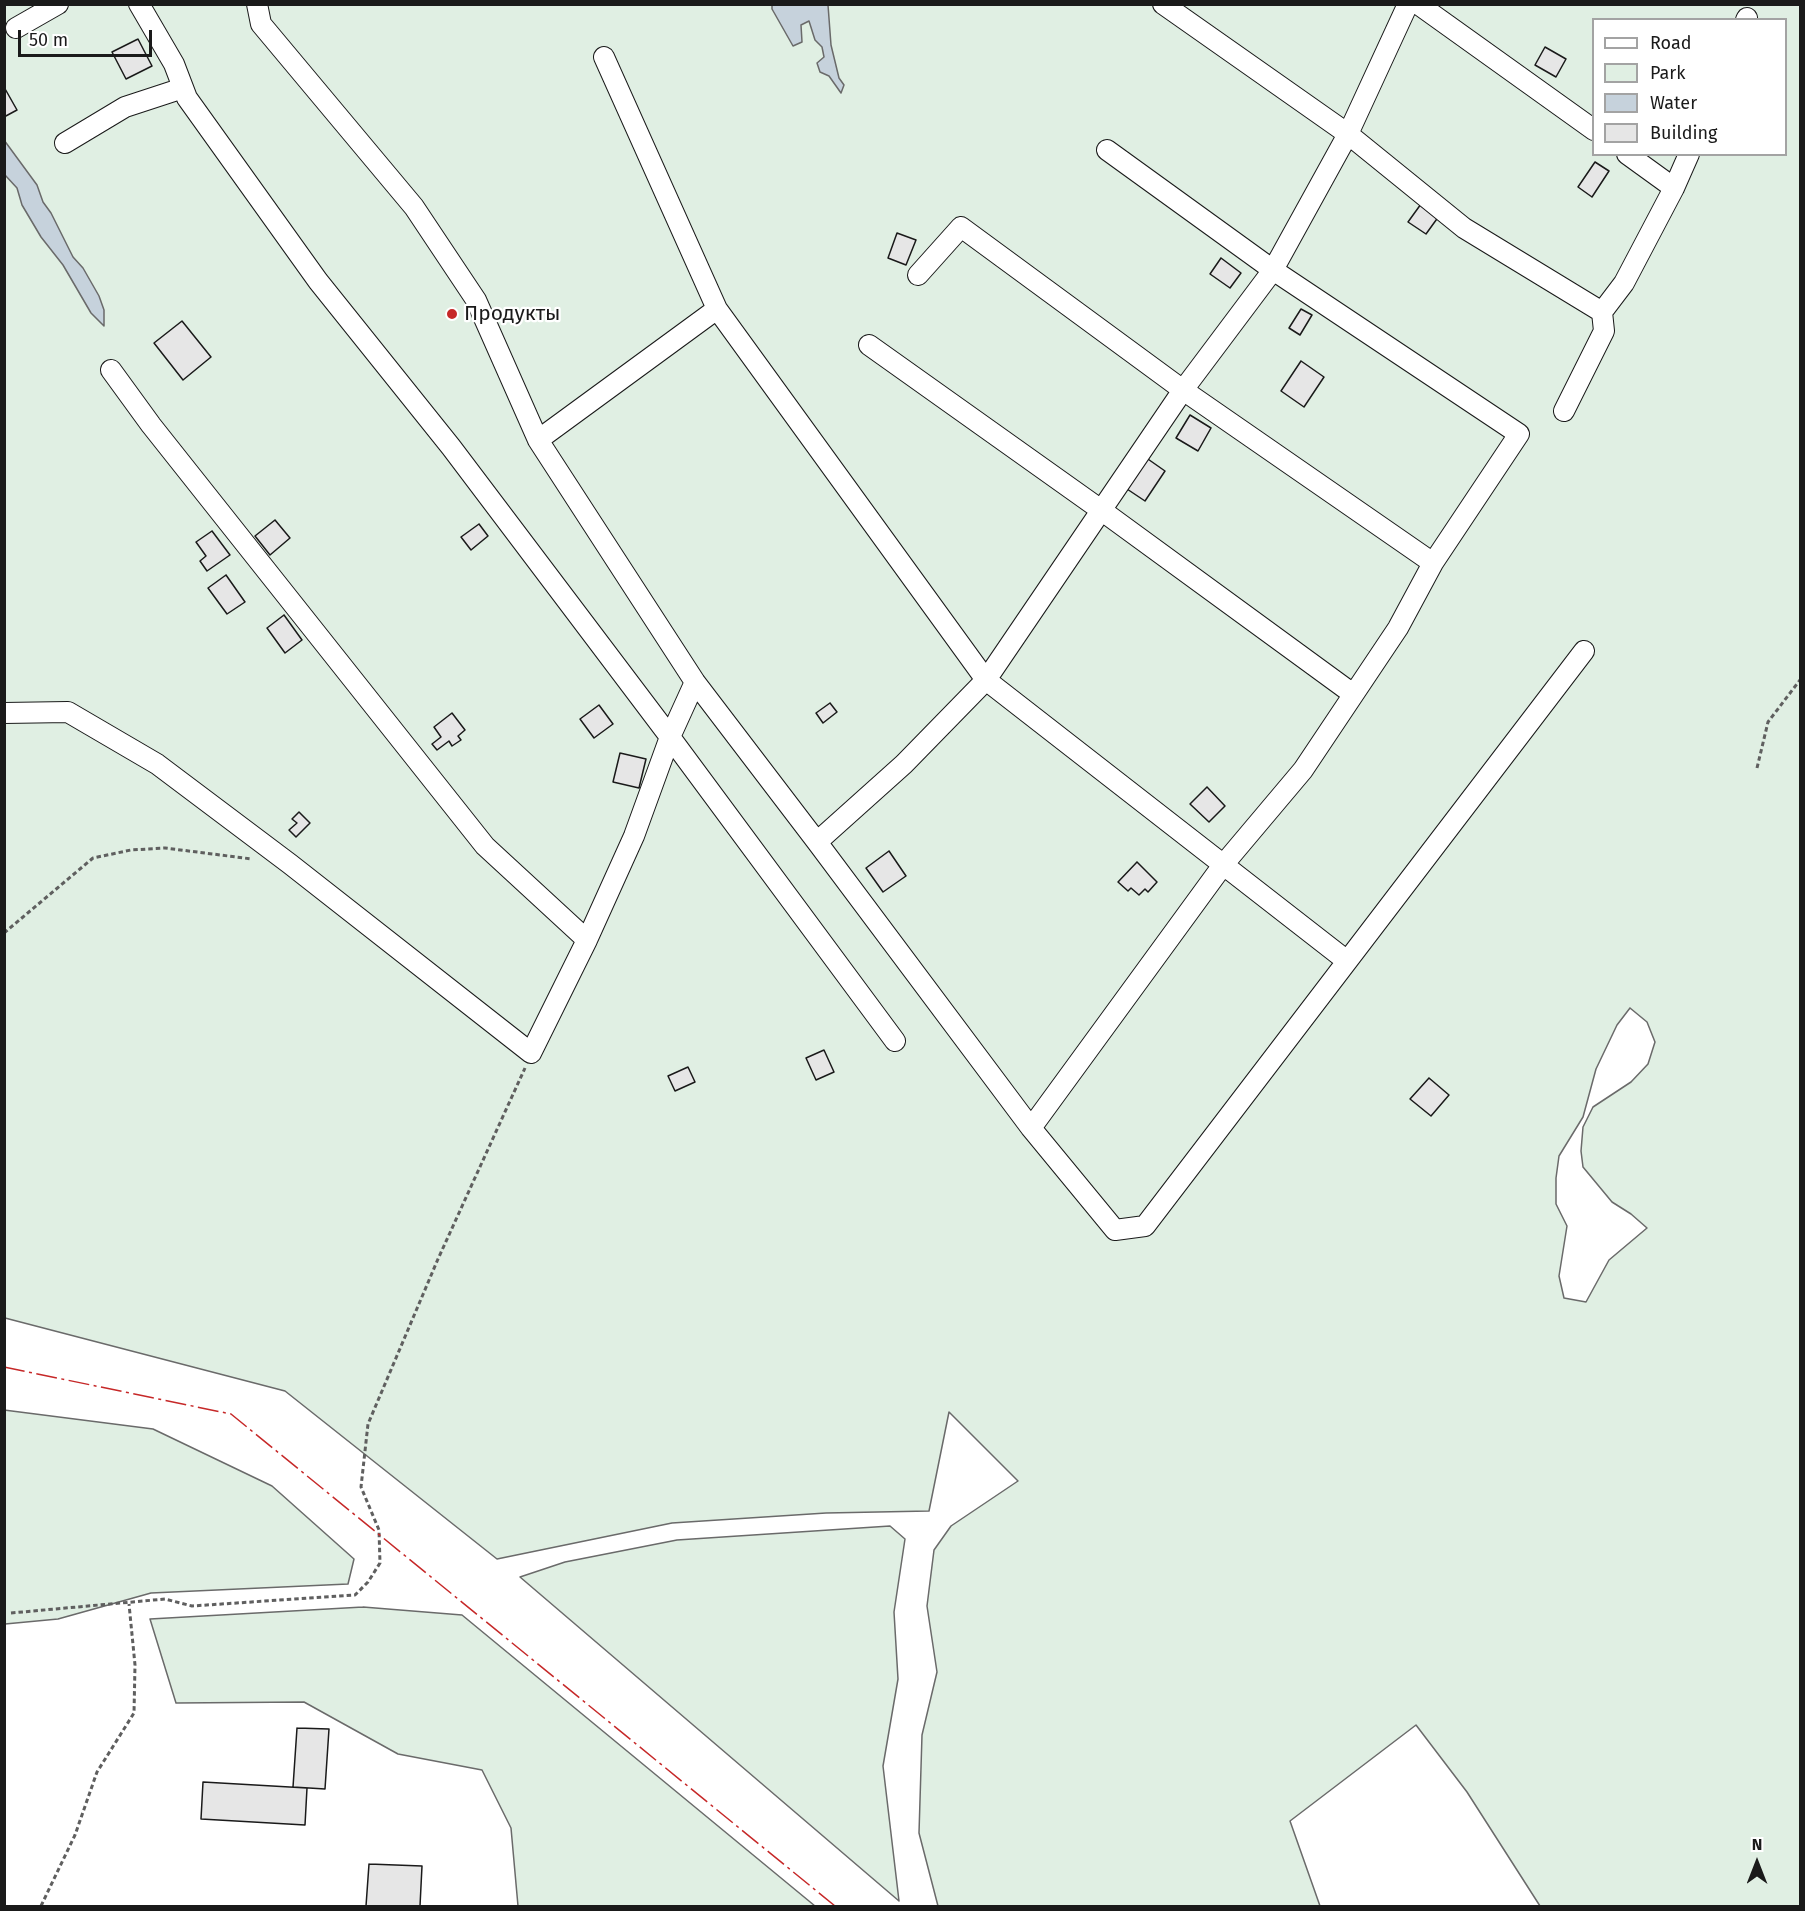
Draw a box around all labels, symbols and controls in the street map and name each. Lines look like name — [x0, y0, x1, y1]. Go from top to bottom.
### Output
scale bar — [21, 18, 154, 56]
legend — [1592, 18, 1787, 156]
text: 50 m — [29, 29, 68, 51]
text: Road — [1650, 32, 1692, 54]
text: Park — [1650, 62, 1685, 84]
text: Water — [1650, 92, 1697, 114]
text: Building — [1650, 122, 1717, 144]
place label: Продукты — [464, 301, 561, 327]
marker: Продукты — [445, 307, 459, 321]
north arrow — [1727, 1833, 1787, 1893]
text: N — [1752, 1835, 1762, 1854]

